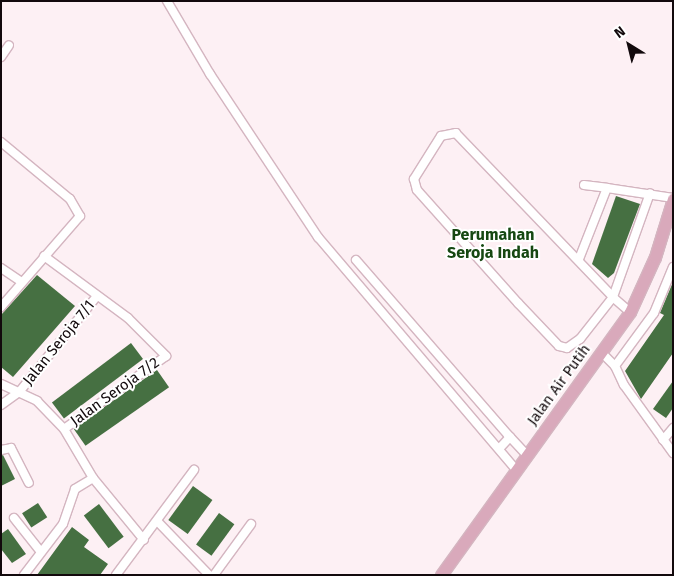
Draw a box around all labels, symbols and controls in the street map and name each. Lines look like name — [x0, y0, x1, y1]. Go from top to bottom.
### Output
north arrow — [604, 20, 654, 70]
text: N — [611, 23, 629, 42]
district label: Perumahan Seroja Indah — [447, 225, 539, 263]
street label: Jalan Seroja 7/1 — [19, 297, 99, 389]
street label: Jalan Air Putih — [524, 341, 594, 429]
street label: Jalan Seroja 7/2 — [67, 354, 163, 430]

